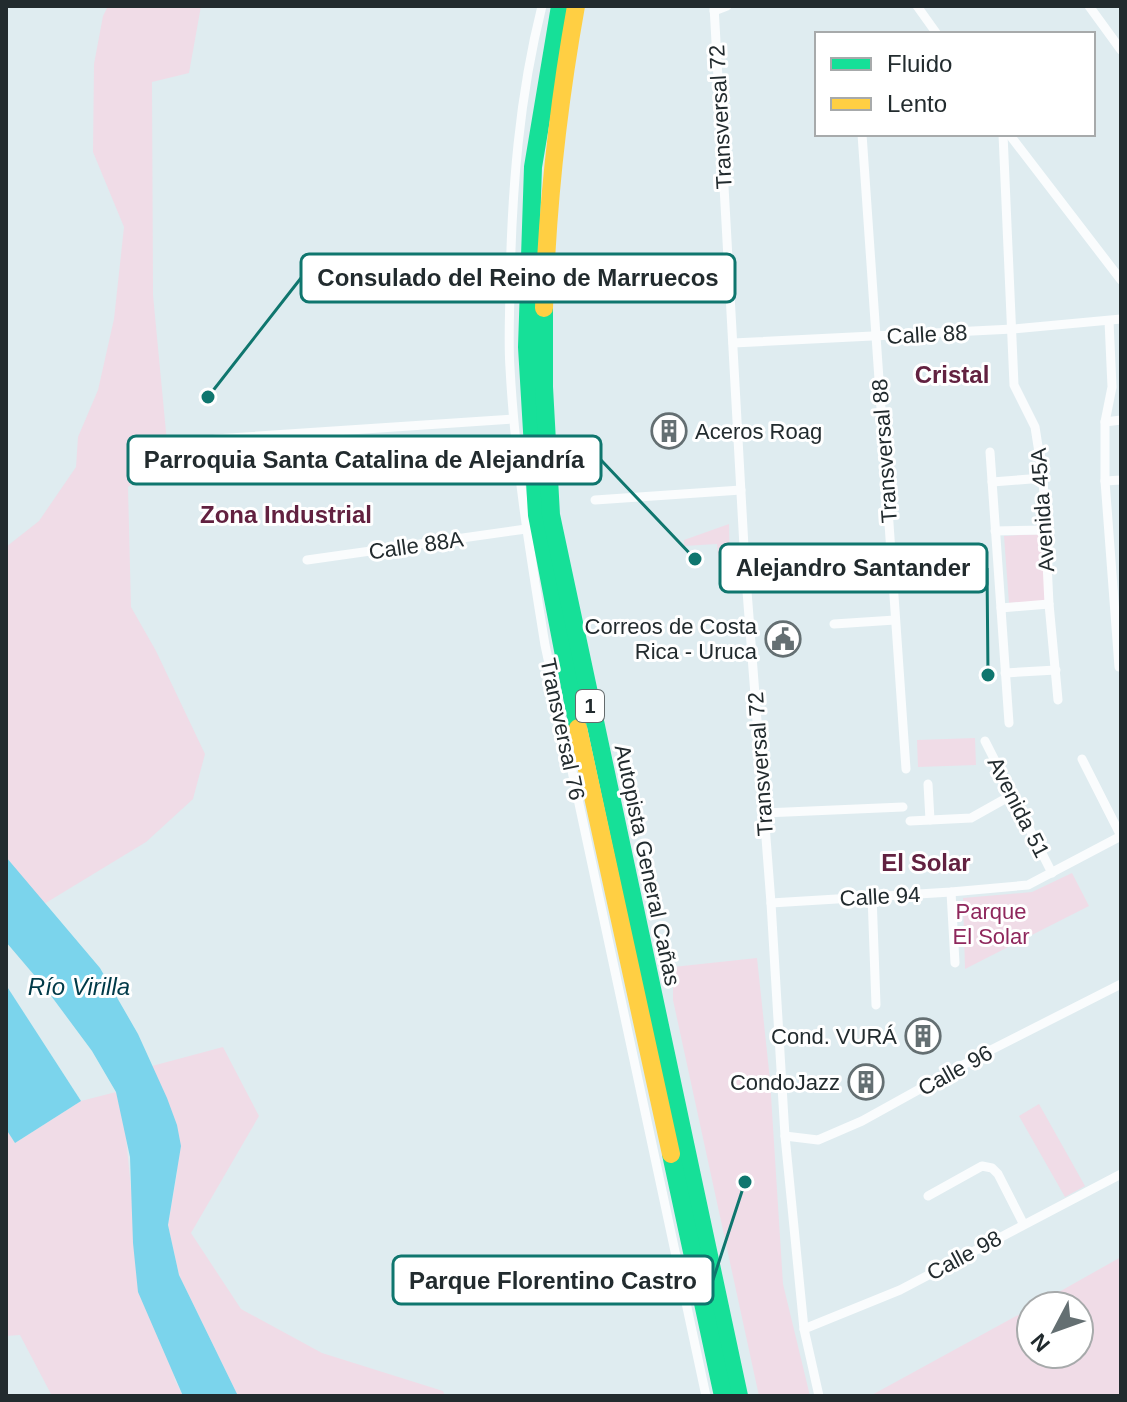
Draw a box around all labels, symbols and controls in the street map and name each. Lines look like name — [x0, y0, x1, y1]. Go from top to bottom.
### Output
legend — [815, 32, 1095, 136]
street label: Transversal 72 — [704, 44, 737, 190]
text: Fluido — [887, 50, 952, 77]
text: Lento — [887, 90, 947, 117]
callout: Consulado del Reino de Marruecos — [301, 254, 735, 302]
text: Consulado del Reino de Marruecos — [317, 264, 719, 291]
street label: Calle 88 — [886, 320, 968, 349]
district label: Cristal — [915, 361, 989, 388]
street label: Transversal 88 — [867, 378, 902, 524]
building icon: Aceros Roag — [650, 412, 688, 450]
place label: Aceros Roag — [695, 419, 822, 444]
callout: Parroquia Santa Catalina de Alejandría — [128, 436, 601, 484]
text: Parroquia Santa Catalina de Alejandría — [144, 446, 585, 473]
street label: Avenida 45A — [1026, 447, 1059, 573]
district label: Zona Industrial — [200, 501, 372, 528]
street label: Calle 88A — [367, 526, 465, 565]
callout: Alejandro Santander — [720, 544, 987, 592]
text: Alejandro Santander — [736, 554, 970, 581]
place label: Correos de Costa Rica - Uruca — [585, 614, 758, 664]
public building icon: Correos de Costa Rica - Uruca — [764, 620, 802, 658]
street label: Transversal 76 — [535, 656, 590, 802]
road number: 1 — [576, 690, 604, 722]
street label: Transversal 72 — [743, 691, 778, 837]
street label: Autopista General Cañas — [610, 742, 685, 988]
street label: Avenida 51 — [983, 753, 1055, 862]
district label: El Solar — [881, 849, 971, 876]
street label: Calle 94 — [839, 882, 921, 911]
park label: Parque El Solar — [952, 899, 1030, 949]
water label: Río Virilla — [28, 973, 130, 1000]
building icon: Cond. VURÁ — [904, 1017, 942, 1055]
place label: Cond. VURÁ — [771, 1024, 897, 1049]
street label: Calle 96 — [914, 1040, 997, 1101]
building icon: CondoJazz — [847, 1063, 885, 1101]
place label: CondoJazz — [730, 1070, 840, 1095]
street label: Calle 98 — [923, 1225, 1006, 1285]
callout: Parque Florentino Castro — [393, 1256, 713, 1304]
text: Parque Florentino Castro — [409, 1267, 697, 1294]
north arrow — [1015, 1290, 1095, 1370]
text: N — [1026, 1329, 1055, 1357]

